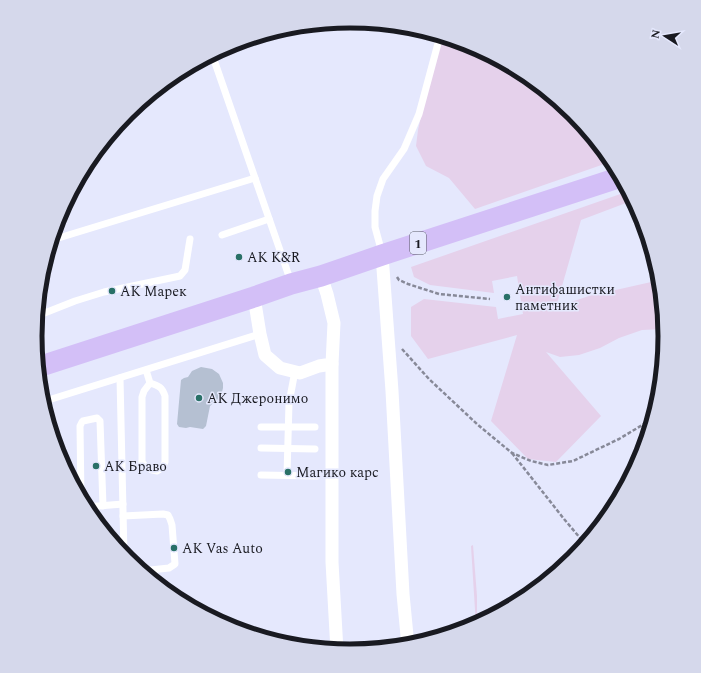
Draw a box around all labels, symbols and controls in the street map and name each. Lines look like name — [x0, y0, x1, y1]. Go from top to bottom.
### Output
north arrow — [645, 16, 685, 56]
text: N — [646, 28, 665, 40]
road number: 1 — [410, 232, 426, 254]
place label: AK K&R — [247, 247, 301, 268]
marker: AK K&R — [234, 252, 244, 262]
place label: Антифашистки паметник — [515, 279, 615, 316]
place label: АК Марек — [120, 281, 187, 302]
marker: АК Марек — [107, 286, 117, 296]
marker: Антифашистки паметник — [502, 292, 512, 302]
place label: АК Джеронимо — [207, 388, 308, 409]
marker: АК Джеронимо — [194, 393, 204, 403]
place label: АК Браво — [104, 456, 167, 477]
marker: АК Браво — [91, 461, 101, 471]
place label: Магико карс — [296, 462, 379, 483]
marker: Магико карс — [283, 467, 293, 477]
place label: AK Vas Auto — [182, 538, 263, 559]
marker: AK Vas Auto — [169, 543, 179, 553]

